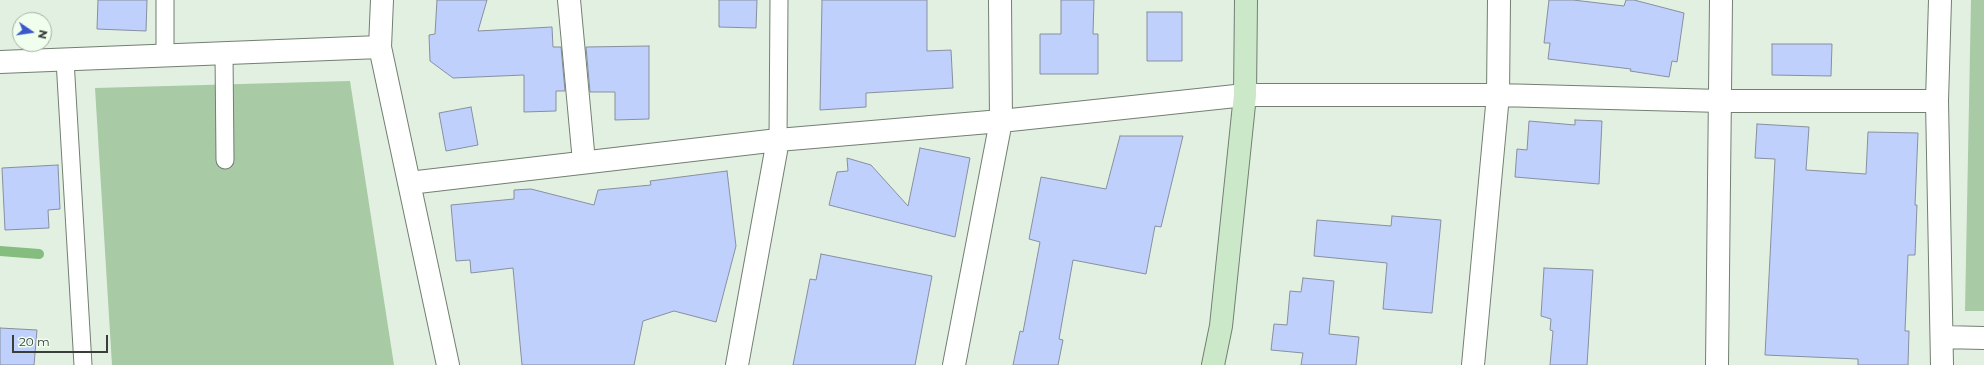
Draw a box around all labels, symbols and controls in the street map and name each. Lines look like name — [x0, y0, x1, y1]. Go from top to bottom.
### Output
north arrow — [12, 12, 52, 52]
text: N — [35, 29, 51, 40]
scale bar — [14, 327, 110, 353]
text: 20 m — [19, 334, 50, 349]

